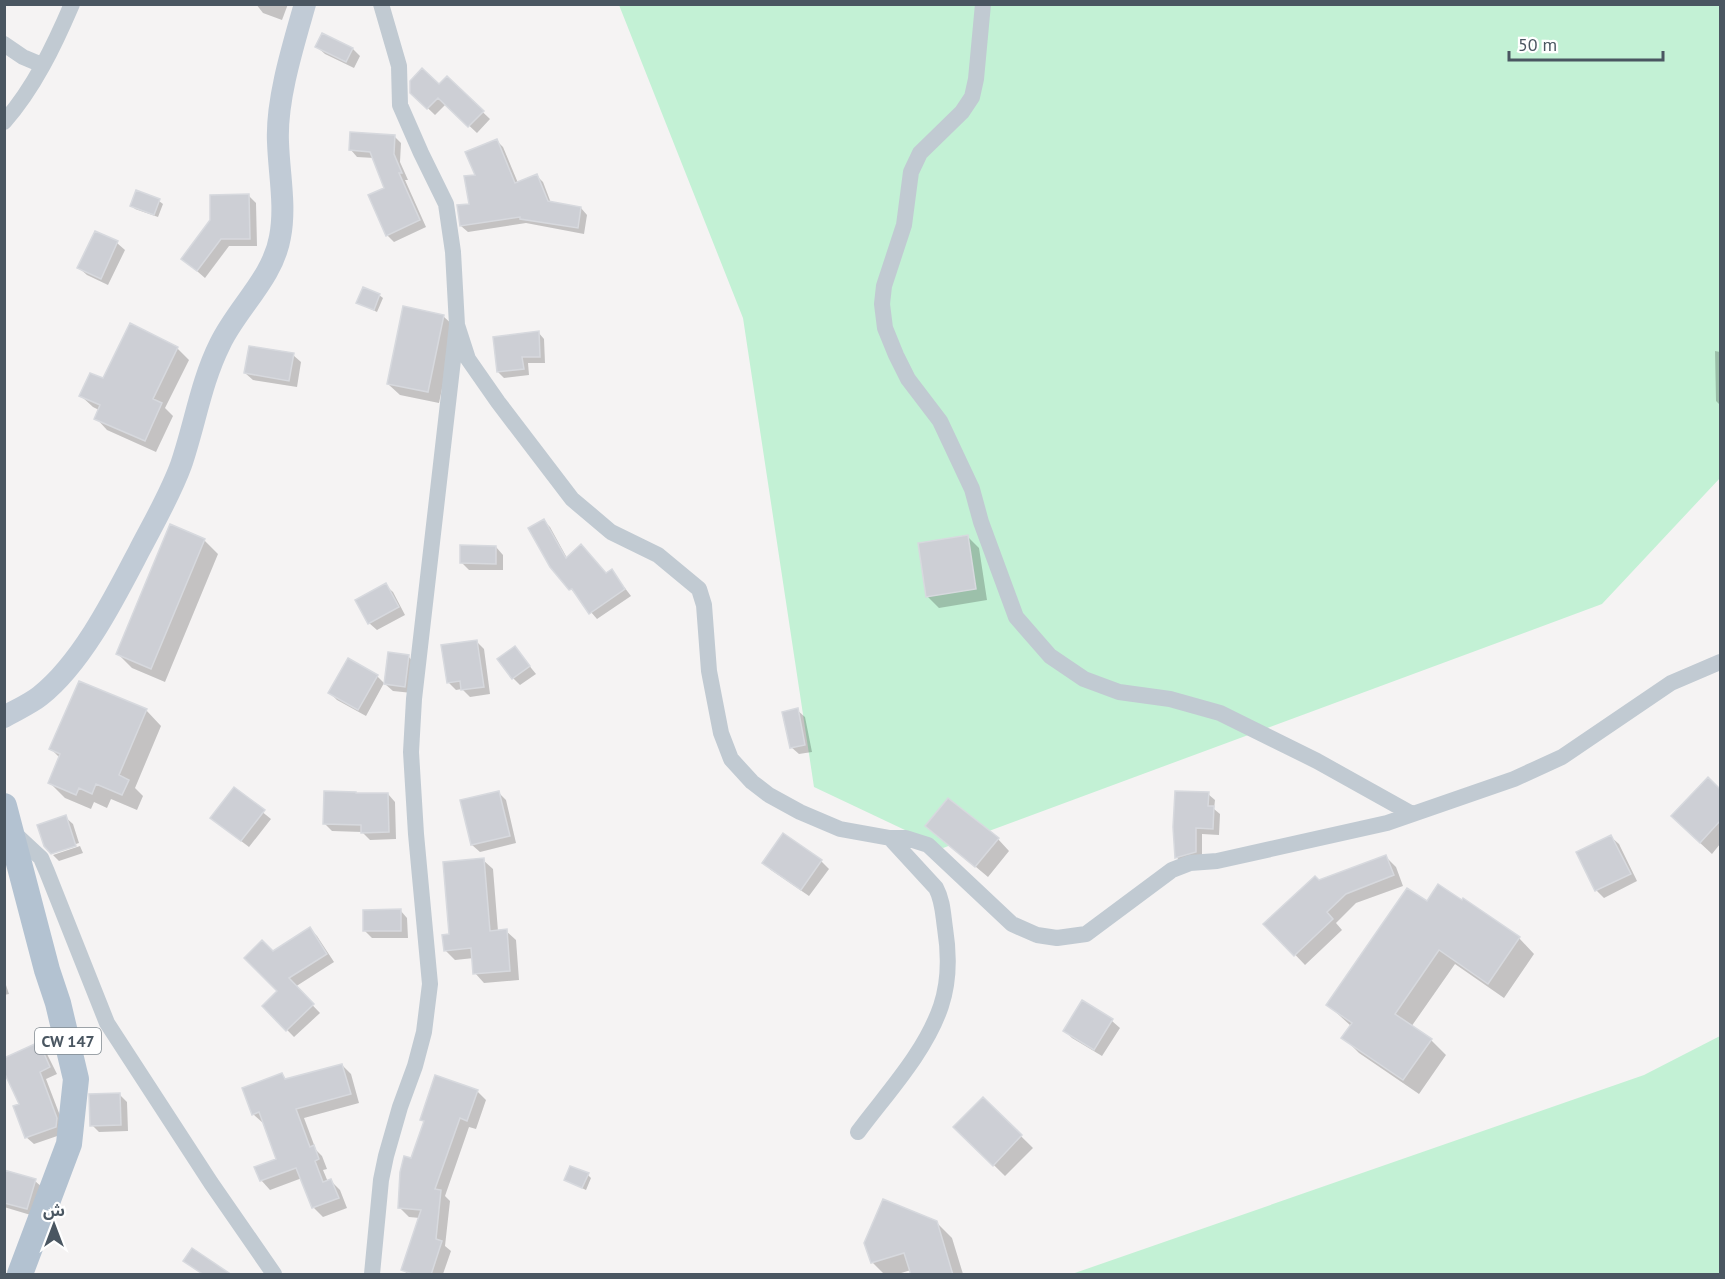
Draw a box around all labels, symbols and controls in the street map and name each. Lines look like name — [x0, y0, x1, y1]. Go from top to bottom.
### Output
scale bar — [1509, 24, 1664, 62]
text: 50 m — [1518, 33, 1557, 56]
road number: CW 147 — [35, 1028, 101, 1054]
north arrow — [24, 1195, 84, 1255]
text: ش — [43, 1200, 65, 1220]

